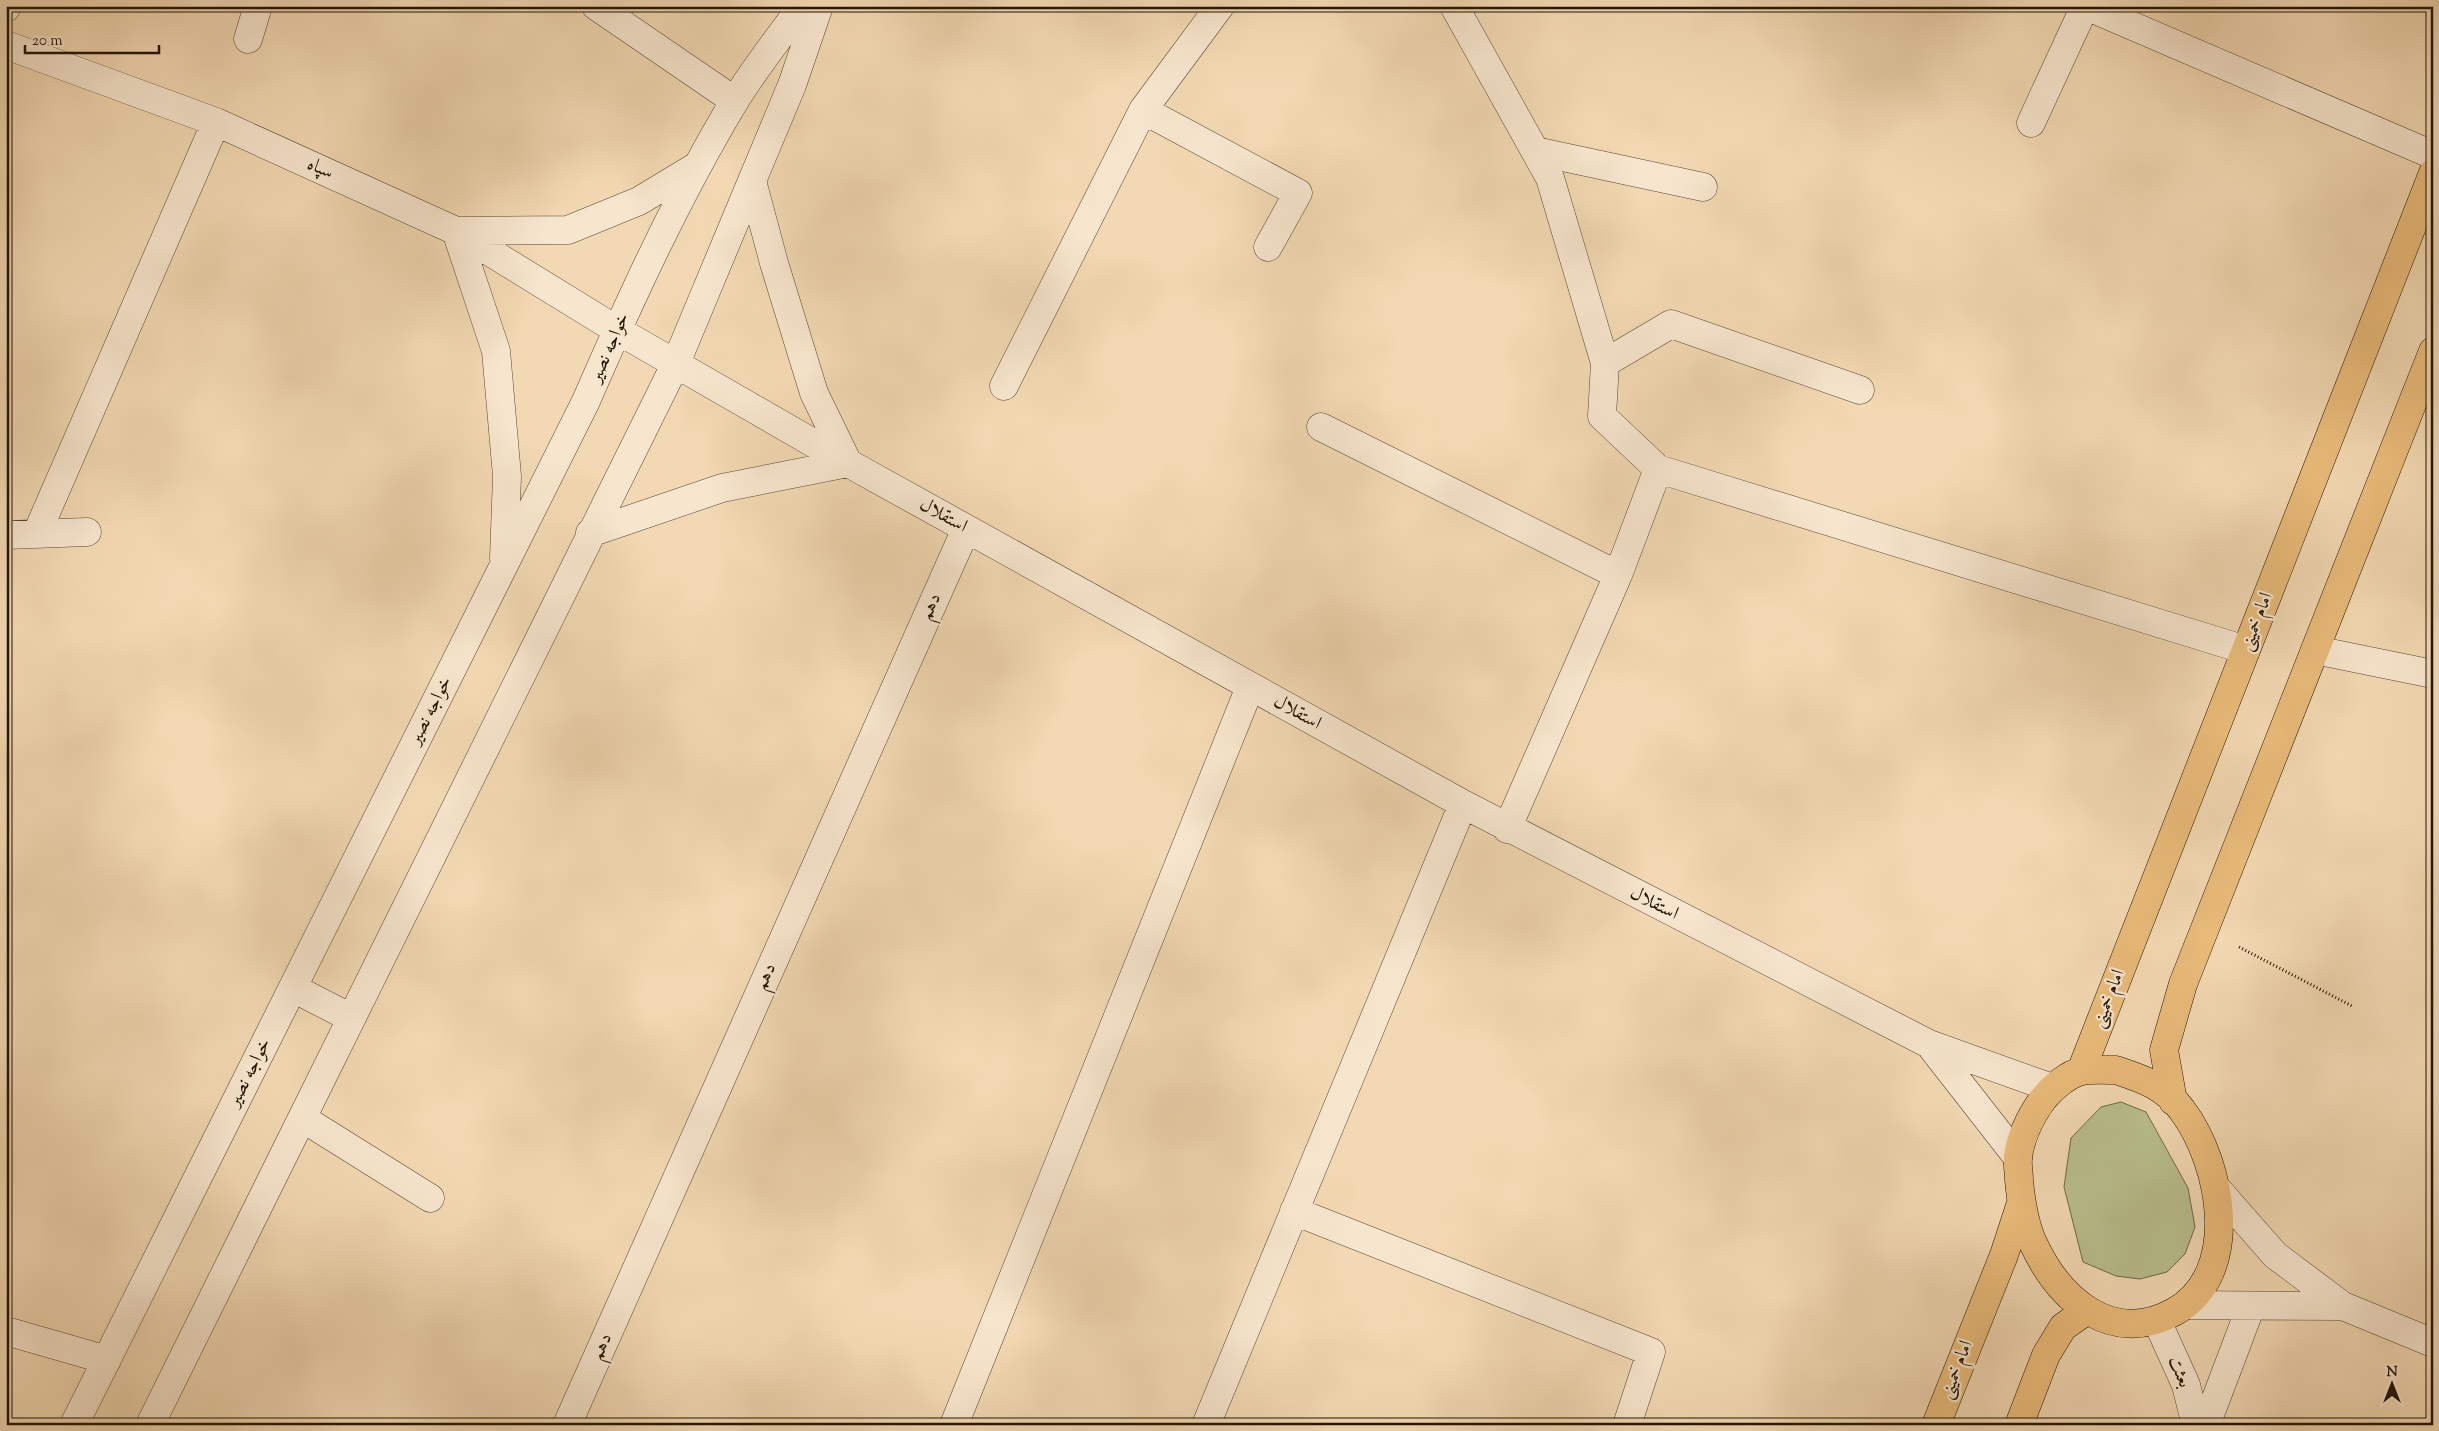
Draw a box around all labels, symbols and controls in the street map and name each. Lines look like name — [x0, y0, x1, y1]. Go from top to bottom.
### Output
scale bar — [25, 22, 159, 54]
text: 20 m — [32, 31, 63, 52]
street label: سپاه — [302, 151, 338, 187]
street label: خواجه نصیر — [582, 309, 637, 389]
street label: استقلال — [914, 492, 972, 540]
street label: دهم — [913, 589, 952, 626]
street label: امام خمینی — [2233, 589, 2281, 656]
street label: خواجه نصیر — [401, 672, 460, 752]
street label: استقلال — [1268, 689, 1326, 737]
street label: استقلال — [1625, 880, 1683, 928]
street label: دهم — [748, 959, 787, 996]
street label: امام خمینی — [2085, 966, 2133, 1033]
street label: خواجه نصیر — [220, 1034, 279, 1114]
street label: دهم — [584, 1329, 623, 1366]
street label: امام خمینی — [1933, 1337, 1981, 1404]
street label: بعثت — [2160, 1352, 2198, 1392]
north arrow — [2366, 1358, 2416, 1408]
text: N — [2386, 1363, 2398, 1383]

